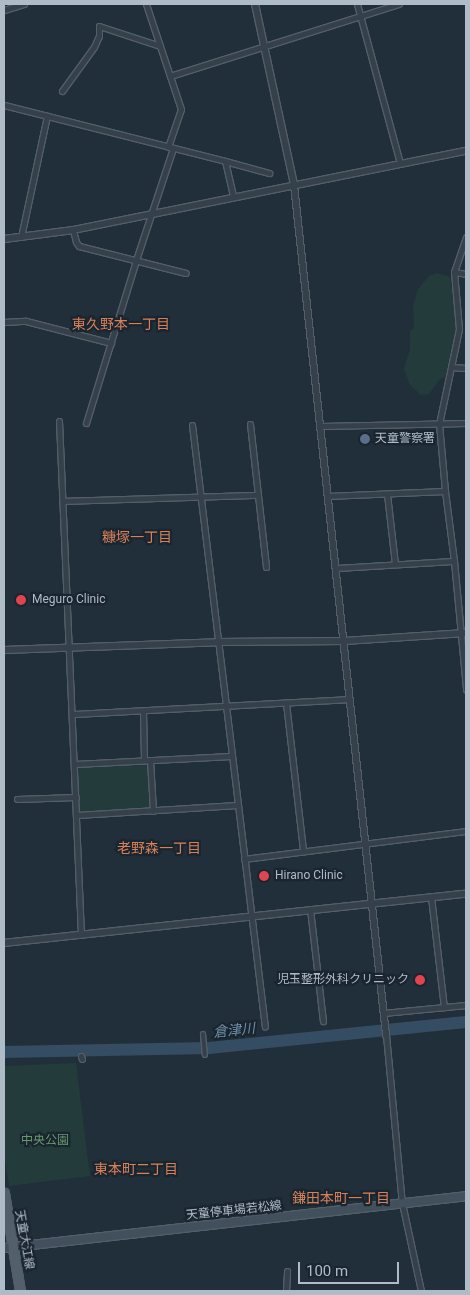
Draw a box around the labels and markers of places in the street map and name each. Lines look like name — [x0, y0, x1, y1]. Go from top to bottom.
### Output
place label: 天童警察署 — [375, 432, 435, 446]
marker: 天童警察署 — [359, 433, 371, 445]
marker: Meguro Clinic — [14, 593, 28, 607]
place label: Meguro Clinic — [32, 593, 105, 607]
marker: Hirano Clinic — [257, 869, 271, 883]
place label: Hirano Clinic — [275, 869, 343, 883]
place label: 児玉整形外科クリニック — [277, 973, 409, 987]
marker: 児玉整形外科クリニック — [413, 973, 427, 987]

